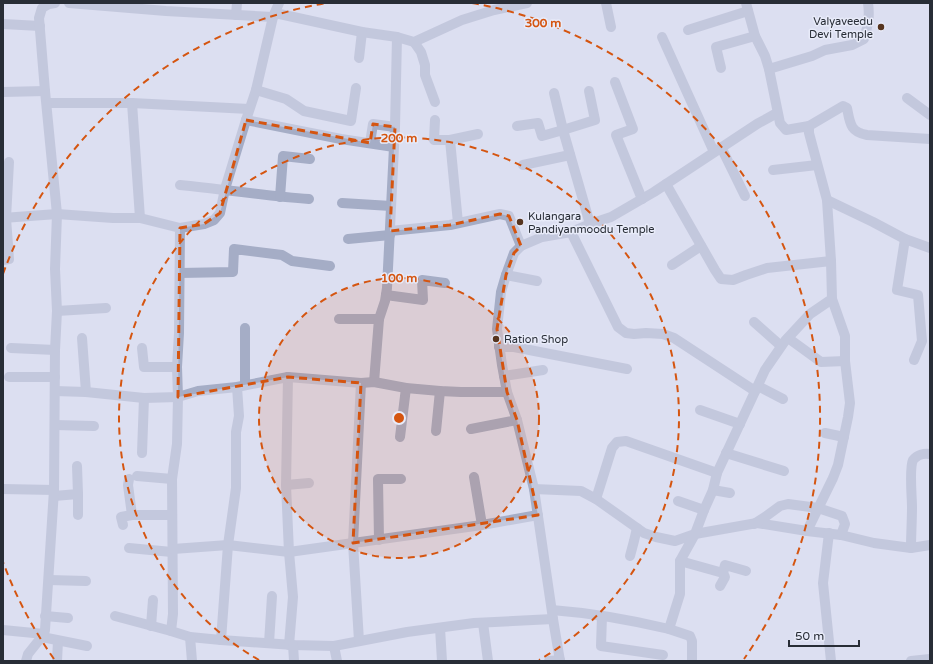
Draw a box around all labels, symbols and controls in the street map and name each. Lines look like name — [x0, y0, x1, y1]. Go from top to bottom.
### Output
place label: Valyaveedu Devi Temple — [809, 15, 873, 41]
text: 300 m — [525, 16, 561, 30]
marker: Valyaveedu Devi Temple — [876, 22, 886, 32]
text: 200 m — [381, 131, 417, 145]
place label: Kulangara Pandiyanmoodu Temple — [528, 210, 655, 236]
marker: Kulangara Pandiyanmoodu Temple — [515, 217, 525, 227]
text: 100 m — [381, 271, 417, 285]
place label: Ration Shop — [504, 333, 568, 346]
marker: Ration Shop — [491, 334, 501, 344]
centre of rings — [392, 411, 406, 425]
scale bar — [789, 622, 859, 648]
text: 50 m — [795, 629, 824, 643]

